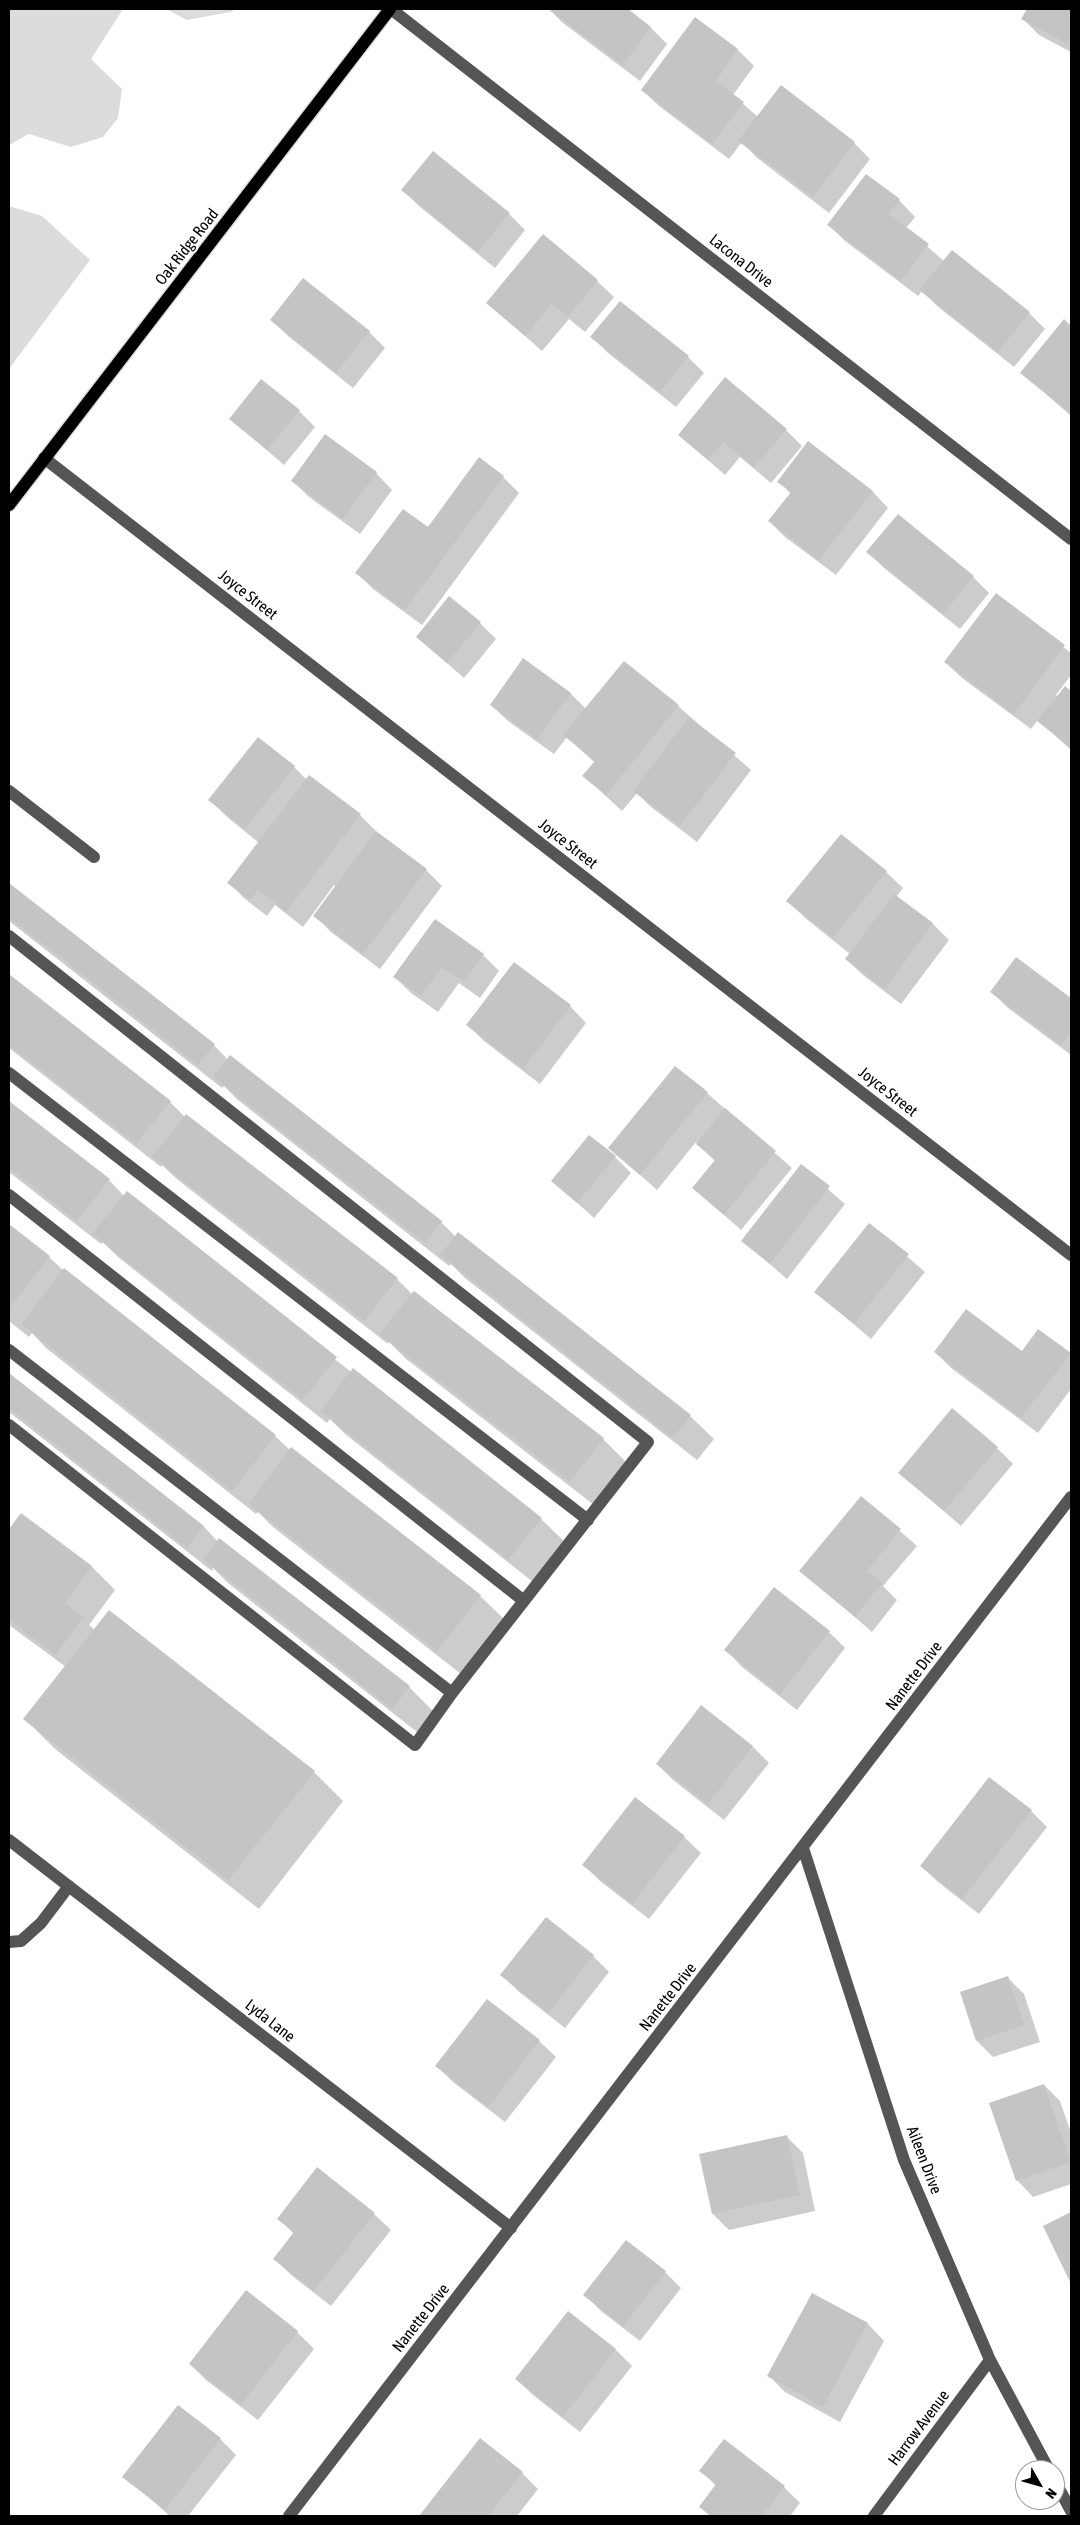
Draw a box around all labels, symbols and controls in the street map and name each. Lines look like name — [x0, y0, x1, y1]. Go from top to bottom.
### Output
street label: Oak Ridge Road — [151, 205, 223, 289]
street label: Lacona Drive — [705, 230, 777, 292]
street label: Joyce Street — [215, 566, 281, 624]
street label: Joyce Street — [535, 815, 601, 873]
street label: Joyce Street — [855, 1063, 921, 1121]
street label: Nanette Drive — [882, 1638, 946, 1714]
street label: Nanette Drive — [635, 1959, 701, 2035]
street label: Lyda Lane — [241, 1996, 299, 2046]
street label: Aileen Drive — [902, 2123, 946, 2197]
street label: Nanette Drive — [388, 2280, 454, 2356]
street label: Harrow Avenue — [884, 2386, 954, 2470]
north arrow — [1015, 2460, 1065, 2510]
text: N — [1042, 2485, 1060, 2502]

